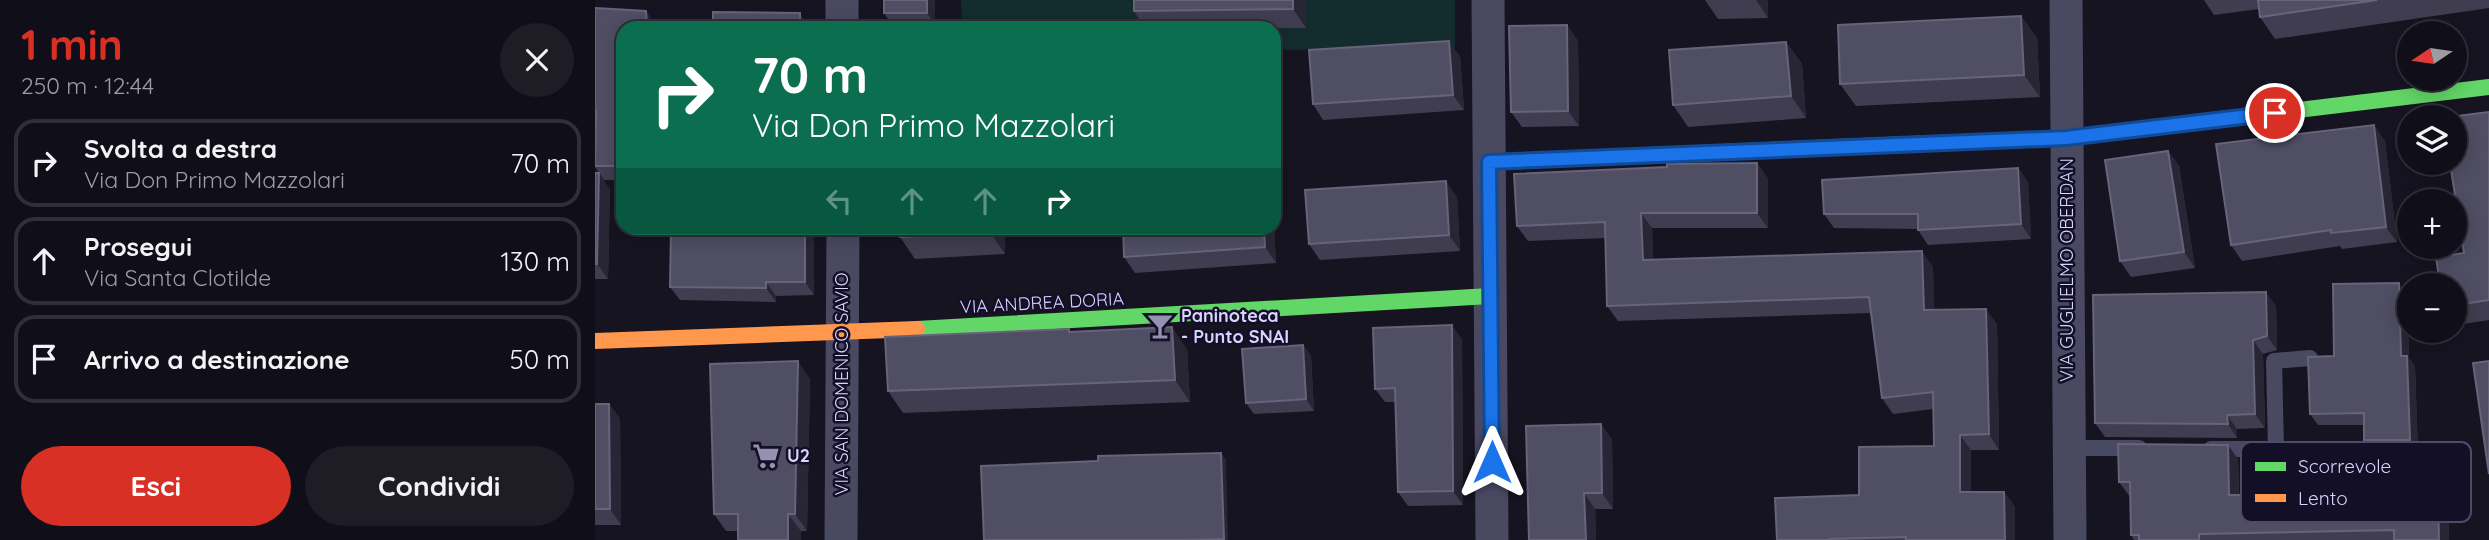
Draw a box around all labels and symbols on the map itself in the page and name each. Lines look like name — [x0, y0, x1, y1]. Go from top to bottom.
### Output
north arrow — [2397, 21, 2467, 91]
pin — [2245, 83, 2305, 143]
street label: VIA GUGLIELMO OBERDAN — [2055, 158, 2078, 382]
street label: VIA SAN DOMENICO SAVIO — [830, 272, 853, 496]
street label: VIA ANDREA DORIA — [959, 287, 1125, 318]
place label: Paninoteca - Punto SNAI — [1181, 304, 1289, 348]
bar icon: Paninoteca - Punto SNAI — [1145, 311, 1175, 341]
position arrow — [1455, 425, 1529, 499]
supermarket icon: U2 — [751, 441, 781, 471]
legend — [2241, 442, 2471, 522]
place label: U2 — [787, 444, 810, 467]
text: Scorrevole — [2298, 454, 2391, 478]
text: Lento — [2298, 486, 2348, 510]

